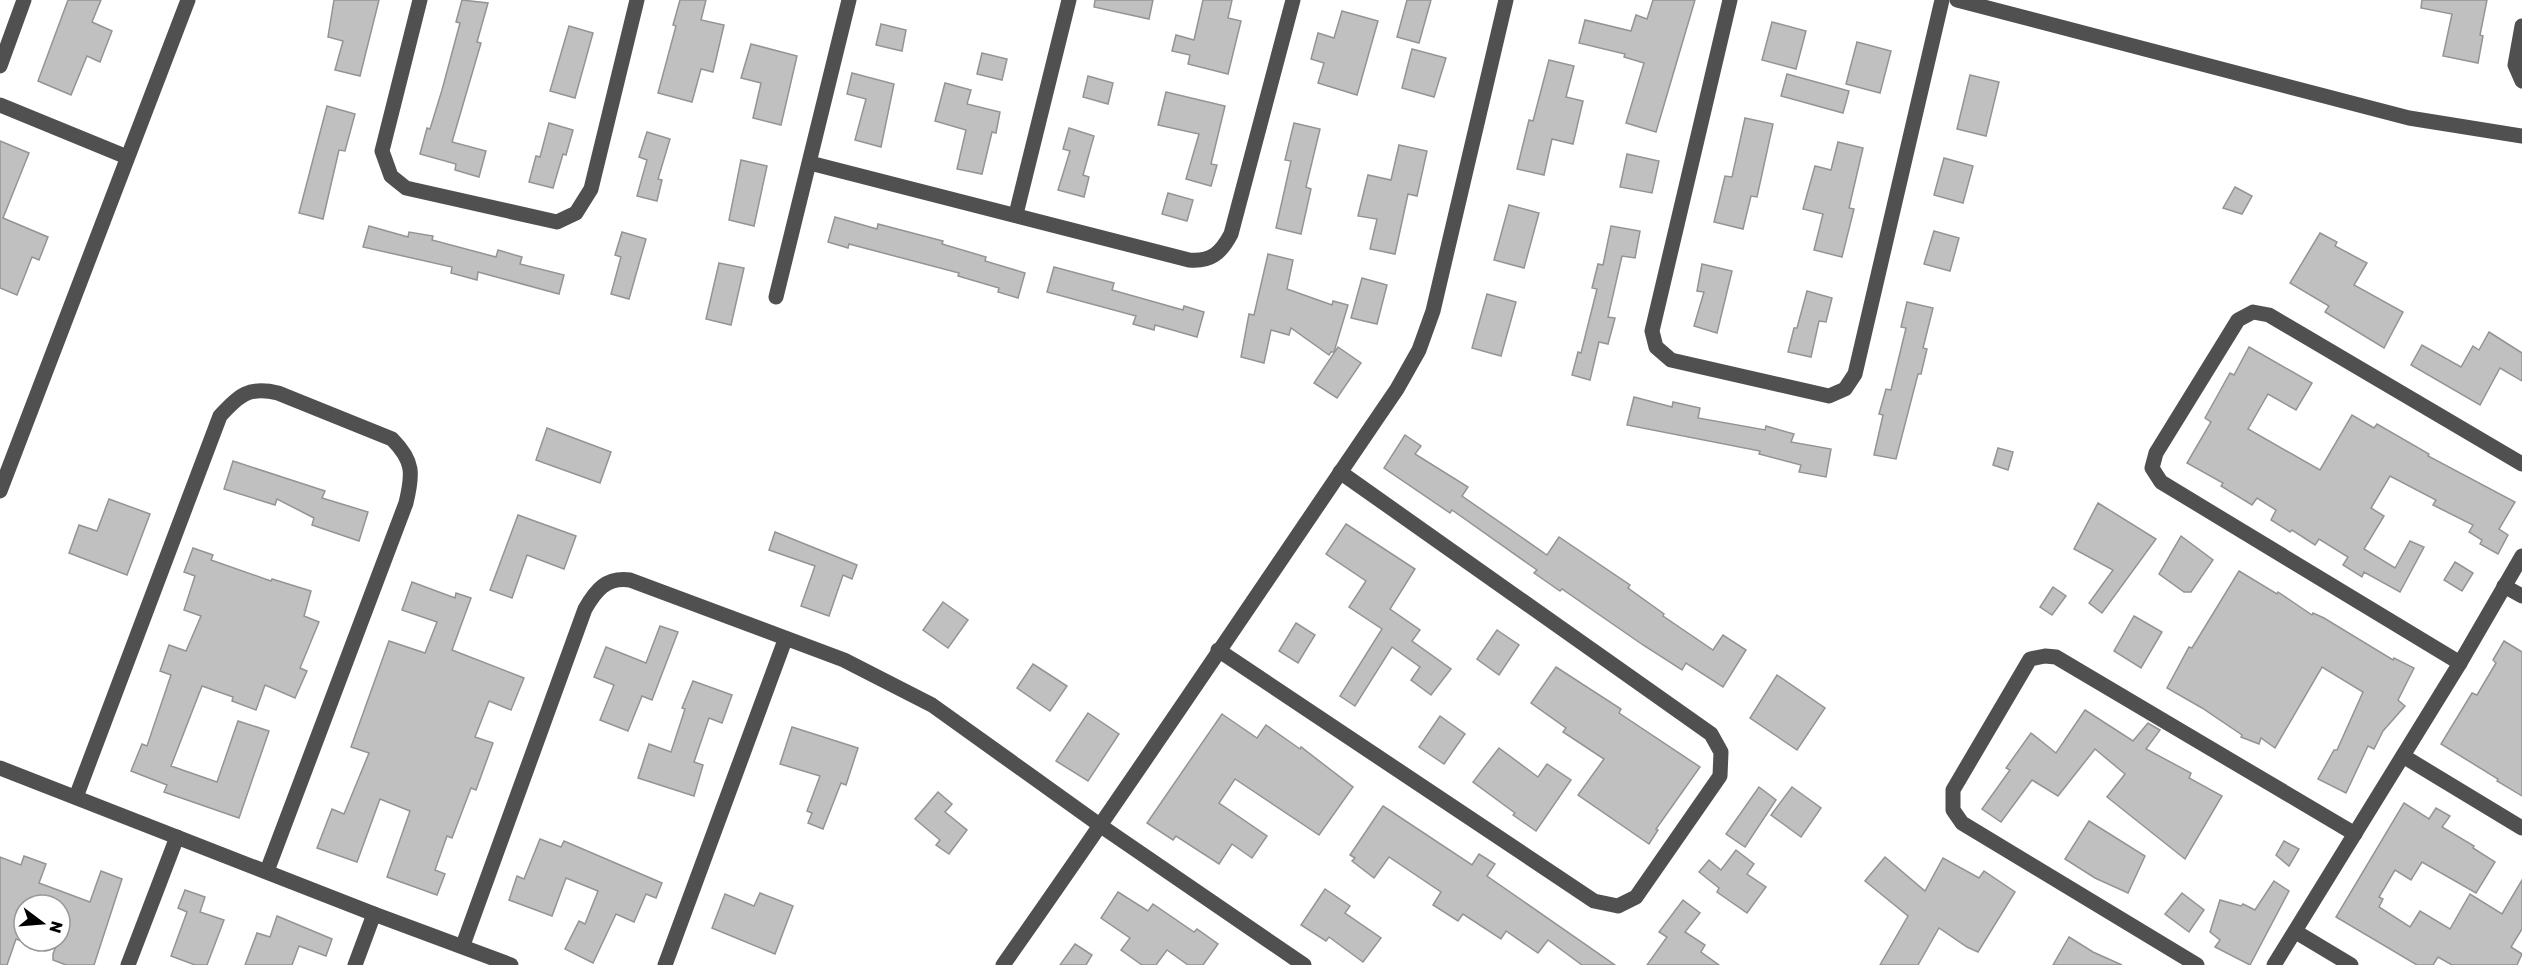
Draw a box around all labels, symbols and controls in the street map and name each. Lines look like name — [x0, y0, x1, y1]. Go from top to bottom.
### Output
north arrow — [12, 893, 72, 953]
text: N — [45, 919, 67, 935]

